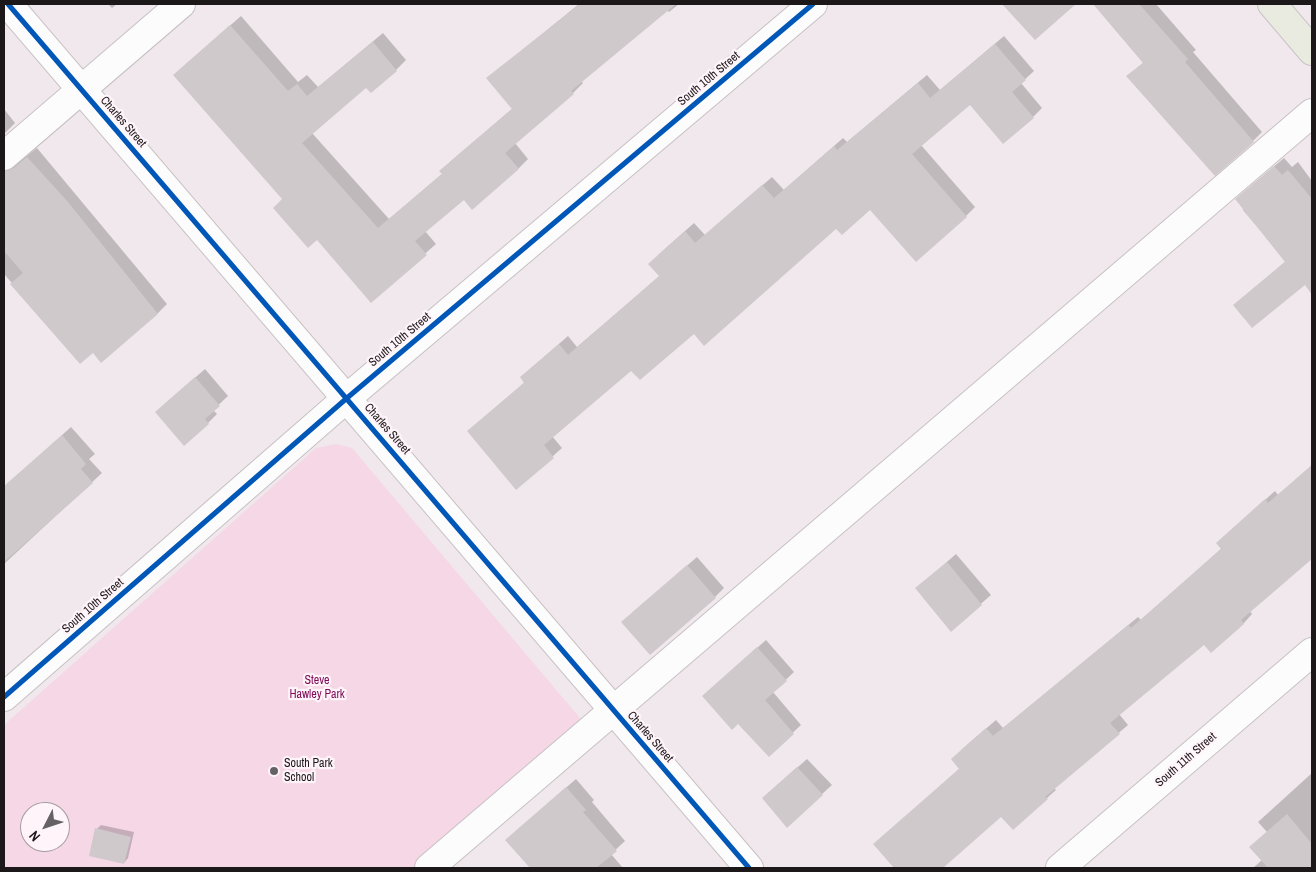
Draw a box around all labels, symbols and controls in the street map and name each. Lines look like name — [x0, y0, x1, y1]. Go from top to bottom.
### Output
street label: South 10th Street — [675, 49, 743, 109]
street label: Charles Street — [97, 94, 149, 150]
street label: South 10th Street — [366, 310, 434, 370]
street label: Charles Street — [361, 401, 413, 457]
street label: South 10th Street — [59, 575, 127, 637]
park label: Steve Hawley Park — [289, 674, 345, 702]
street label: Charles Street — [624, 709, 676, 765]
street label: South 11th Street — [1153, 730, 1219, 790]
place label: South Park School — [284, 757, 333, 785]
marker: South Park School — [268, 765, 280, 777]
north arrow — [20, 802, 70, 852]
text: N — [25, 827, 44, 845]

